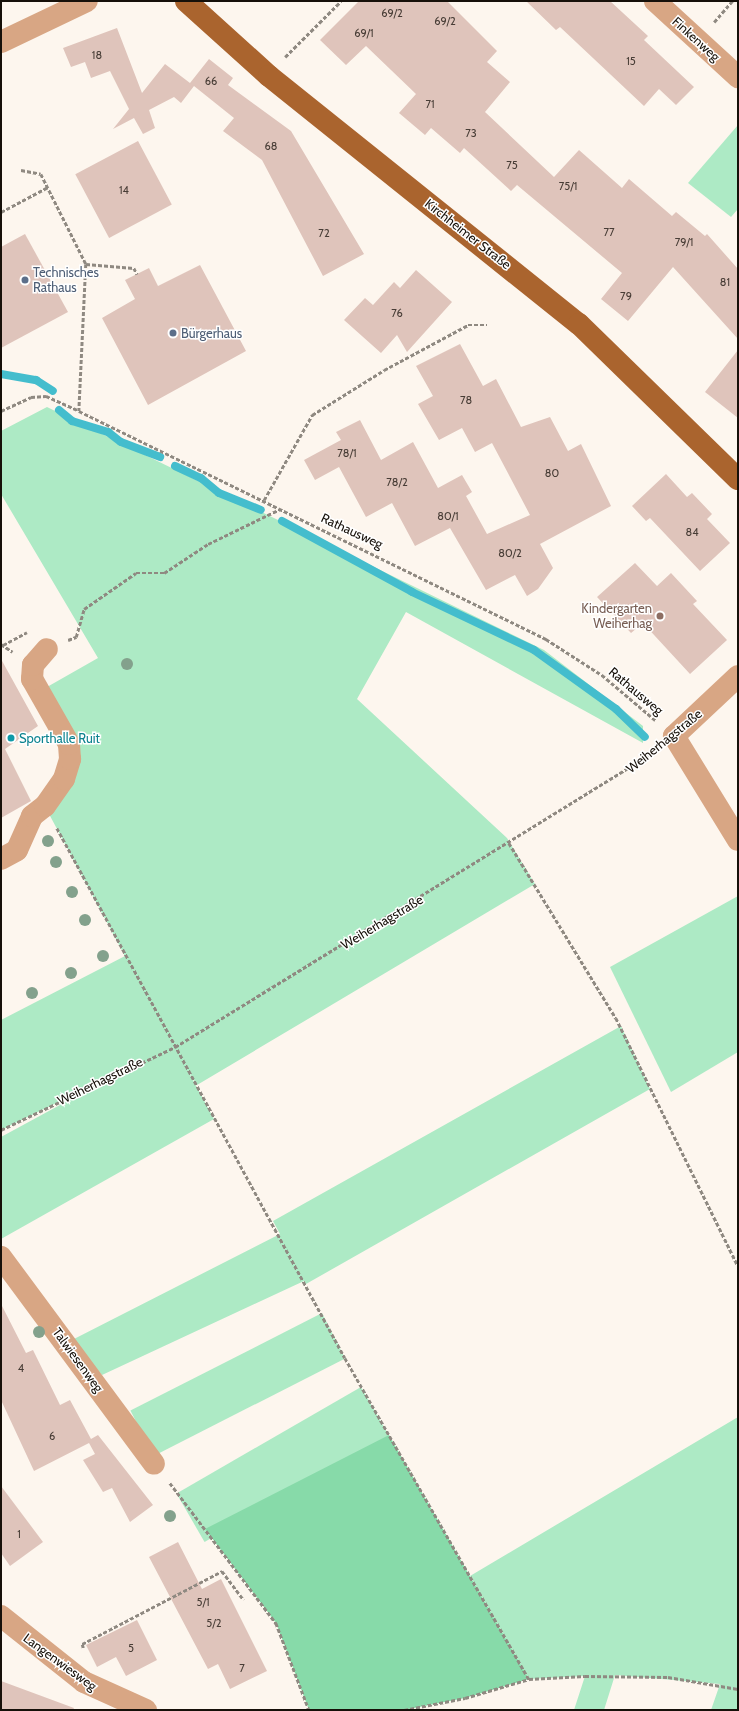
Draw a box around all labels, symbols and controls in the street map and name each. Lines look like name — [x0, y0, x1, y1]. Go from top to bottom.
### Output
house number: 69/2 — [381, 6, 403, 20]
house number: 69/2 — [434, 14, 456, 28]
street label: Finkenweg — [669, 14, 723, 64]
house number: 69/1 — [354, 26, 374, 40]
house number: 18 — [92, 48, 102, 62]
house number: 15 — [626, 54, 636, 68]
house number: 66 — [205, 74, 217, 88]
house number: 71 — [425, 97, 435, 111]
house number: 73 — [465, 126, 477, 140]
house number: 68 — [265, 139, 277, 153]
house number: 75 — [506, 158, 518, 172]
house number: 75/1 — [559, 179, 577, 193]
house number: 14 — [119, 183, 129, 197]
street label: Kirchheimer Straße — [422, 196, 514, 272]
house number: 77 — [603, 225, 615, 239]
house number: 72 — [318, 226, 330, 240]
house number: 79/1 — [675, 235, 693, 249]
place label: Technisches Rathaus — [33, 265, 99, 296]
marker: Technisches Rathaus — [20, 275, 30, 285]
house number: 81 — [720, 275, 730, 289]
house number: 79 — [620, 289, 632, 303]
house number: 76 — [391, 306, 403, 320]
place label: Bürgerhaus — [181, 325, 242, 341]
marker: Bürgerhaus — [168, 328, 178, 338]
house number: 78 — [460, 393, 472, 407]
house number: 78/1 — [337, 446, 357, 460]
house number: 80 — [545, 466, 559, 480]
house number: 78/2 — [386, 475, 408, 489]
house number: 80/1 — [437, 509, 459, 523]
street label: Rathausweg — [319, 510, 385, 552]
house number: 84 — [685, 525, 699, 539]
house number: 80/2 — [498, 546, 522, 560]
place label: Kindergarten Weiherhag — [581, 601, 652, 632]
marker: Kindergarten Weiherhag — [655, 611, 665, 621]
street label: Rathausweg — [606, 664, 666, 718]
street label: Weiherhagstraße — [623, 706, 705, 776]
place label: Sporthalle Ruit — [19, 730, 100, 746]
marker: Sporthalle Ruit — [6, 733, 16, 743]
street label: Weiherhagstraße — [338, 891, 426, 953]
street label: Weiherhagstraße — [55, 1054, 145, 1108]
street label: Talwiesenweg — [49, 1325, 107, 1395]
house number: 4 — [18, 1361, 24, 1375]
house number: 6 — [49, 1429, 55, 1443]
house number: 1 — [17, 1527, 21, 1541]
house number: 5/1 — [196, 1595, 210, 1609]
house number: 5/2 — [206, 1616, 222, 1630]
street label: Langenwiesweg — [20, 1630, 100, 1694]
house number: 5 — [128, 1641, 134, 1655]
house number: 7 — [239, 1661, 245, 1675]

